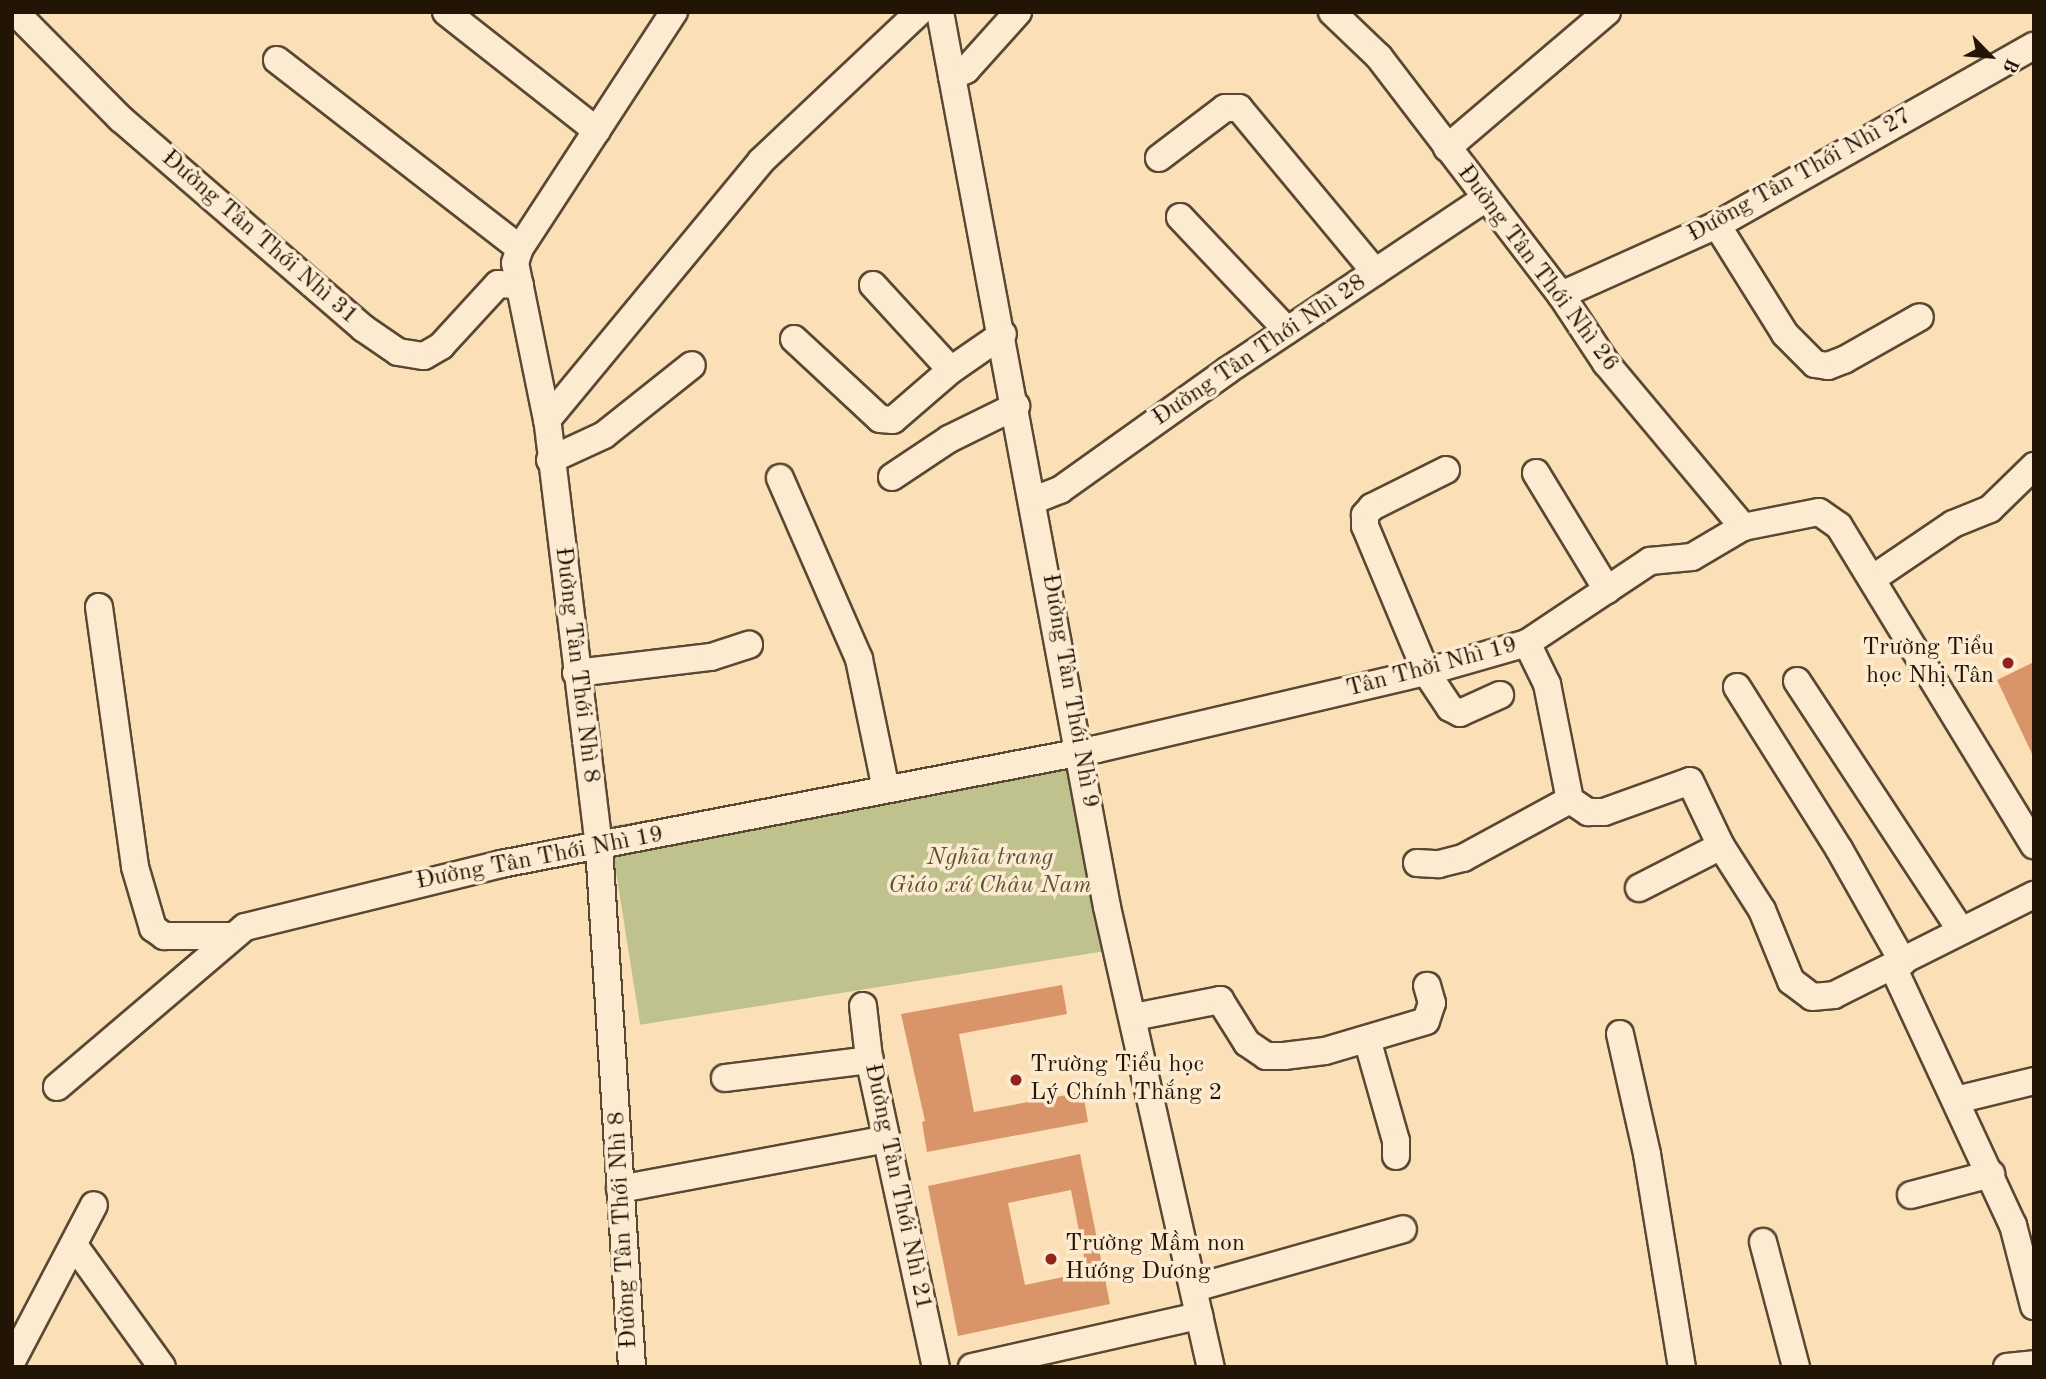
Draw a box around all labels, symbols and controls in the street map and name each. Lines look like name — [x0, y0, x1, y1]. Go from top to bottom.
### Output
north arrow — [1955, 21, 2025, 91]
text: B — [1998, 55, 2021, 75]
street label: Đường Tân Thới Nhì 27 — [1683, 102, 1917, 250]
street label: Đường Tân Thới Nhì 31 — [155, 145, 363, 331]
street label: Đường Tân Thới Nhì 26 — [1450, 160, 1624, 378]
street label: Đường Tân Thới Nhì 28 — [1148, 269, 1372, 433]
street label: Đường Tân Thới Nhì 8 — [547, 545, 605, 785]
street label: Đường Tân Thới Nhì 9 — [1034, 572, 1104, 810]
street label: Tân Thời Nhì 19 — [1343, 631, 1521, 705]
place label: Trường Tiểu học Nhị Tân — [1862, 635, 1994, 691]
marker: Trường Tiểu học Nhị Tân — [2000, 655, 2016, 671]
street label: Đường Tân Thới Nhì 19 — [414, 821, 666, 897]
park label: Nghĩa trang Giáo xứ Châu Nam — [888, 845, 1092, 901]
place label: Trường Tiểu học Lý Chính Thắng 2 — [1030, 1052, 1222, 1108]
street label: Đường Tân Thới Nhì 21 — [857, 1061, 937, 1313]
marker: Trường Tiểu học Lý Chính Thắng 2 — [1008, 1072, 1024, 1088]
street label: Đường Tân Thới Nhì 8 — [603, 1111, 645, 1349]
place label: Trường Mầm non Hướng Dương — [1065, 1231, 1245, 1287]
marker: Trường Mầm non Hướng Dương — [1043, 1251, 1059, 1267]

